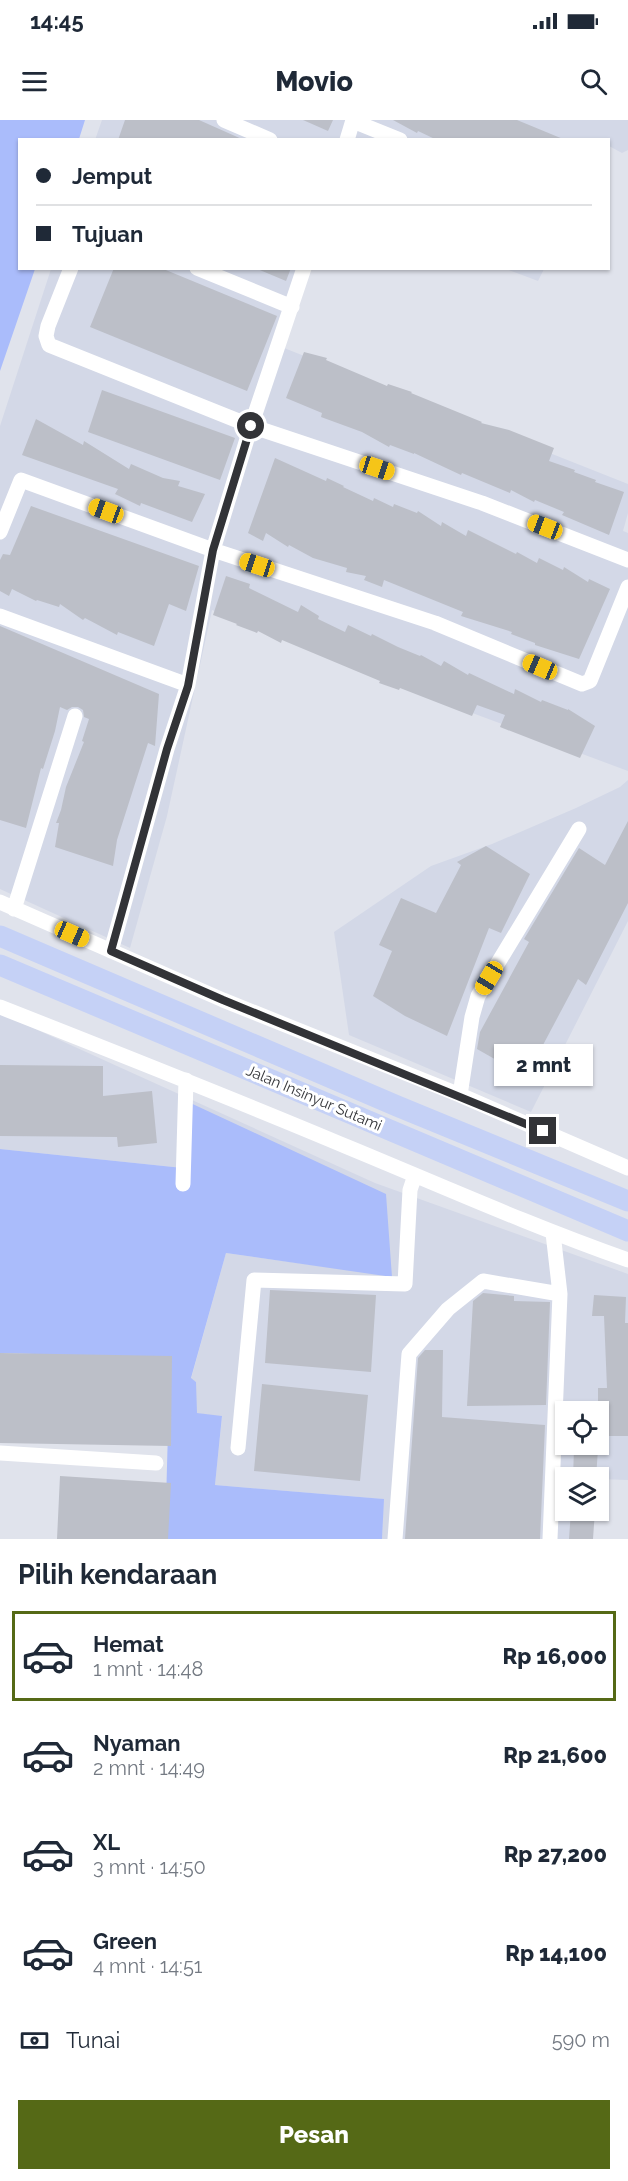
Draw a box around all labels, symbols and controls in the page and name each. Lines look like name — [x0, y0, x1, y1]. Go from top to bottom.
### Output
text: 14:45 — [30, 8, 84, 34]
icon: menu — [18, 65, 51, 98]
icon: search — [577, 65, 610, 98]
text: Movio — [275, 66, 353, 97]
text: Jemput — [72, 163, 152, 189]
text: Tujuan — [72, 221, 143, 247]
route start — [237, 412, 264, 439]
car — [357, 454, 397, 482]
car — [86, 496, 126, 526]
car — [525, 512, 565, 542]
car — [237, 551, 277, 579]
car — [520, 652, 560, 682]
car — [52, 918, 92, 950]
car — [472, 958, 506, 998]
callout: 2 mnt — [494, 1044, 592, 1086]
text: 2 mnt — [516, 1053, 571, 1077]
street label: Jalan Insinyur Sutami — [243, 1061, 385, 1135]
route end — [529, 1117, 556, 1144]
map controls — [555, 1401, 609, 1521]
button: locate — [555, 1401, 609, 1455]
button: layers — [555, 1467, 609, 1521]
text: Pilih kendaraan — [18, 1559, 217, 1590]
icon: car — [21, 1629, 75, 1683]
text: Hemat — [93, 1631, 164, 1657]
text: Rp 16,000 — [503, 1643, 607, 1669]
text: 1 mnt · 14:48 — [93, 1657, 203, 1681]
icon: car — [21, 1728, 75, 1782]
text: Nyaman — [93, 1730, 181, 1756]
text: Rp 21,600 — [503, 1742, 607, 1768]
text: 2 mnt · 14:49 — [93, 1756, 205, 1780]
icon: car — [21, 1827, 75, 1881]
text: XL — [93, 1829, 120, 1855]
text: Rp 27,200 — [504, 1841, 607, 1867]
text: 3 mnt · 14:50 — [93, 1855, 206, 1879]
icon: car — [21, 1926, 75, 1980]
text: Green — [93, 1928, 157, 1954]
text: Rp 14,100 — [505, 1940, 607, 1966]
text: 4 mnt · 14:51 — [93, 1954, 202, 1978]
icon: cash — [18, 2024, 51, 2057]
text: Tunai — [66, 2027, 120, 2053]
text: 590 m — [552, 2028, 610, 2052]
button: Pesan — [18, 2100, 610, 2169]

